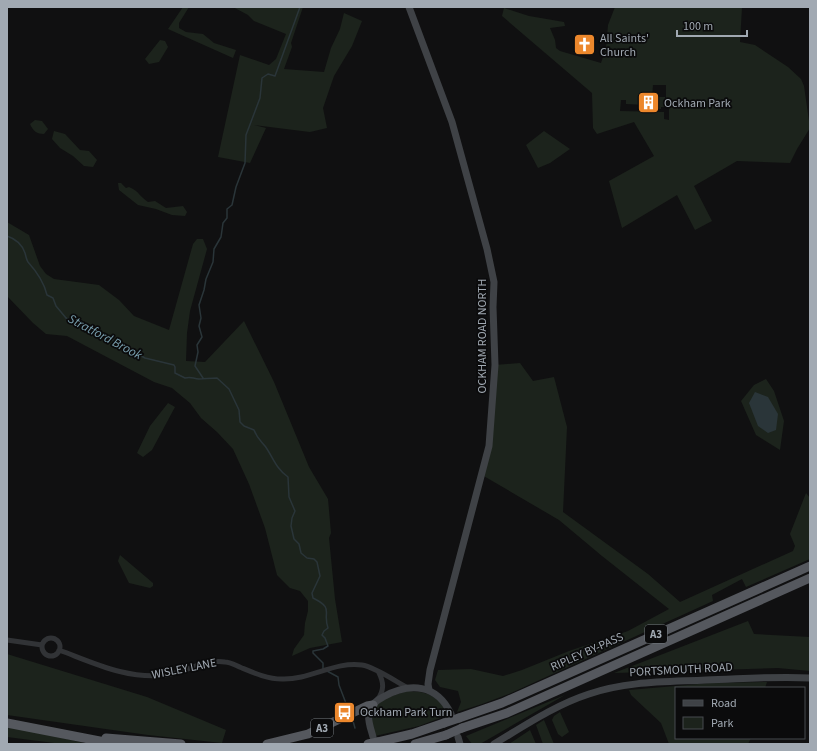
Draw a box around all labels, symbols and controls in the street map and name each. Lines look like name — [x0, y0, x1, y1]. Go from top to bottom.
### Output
scale bar — [677, 12, 747, 38]
text: 100 m — [683, 18, 713, 35]
place label: All Saints' Church — [600, 30, 649, 61]
church icon: All Saints' Church — [571, 32, 597, 58]
building icon: Ockham Park — [636, 90, 662, 116]
place label: Ockham Park — [664, 95, 731, 112]
street label: OCKHAM ROAD NORTH — [474, 279, 491, 393]
water label: Stratford Brook — [65, 310, 146, 364]
road number: A3 — [645, 625, 667, 643]
street label: RIPLEY BY-PASS — [548, 628, 626, 676]
street label: WISLEY LANE — [150, 654, 218, 684]
street label: PORTSMOUTH ROAD — [629, 659, 733, 681]
legend — [675, 687, 805, 739]
text: Road — [711, 695, 737, 712]
bus stop icon: Ockham Park Turn — [332, 699, 358, 725]
place label: Ockham Park Turn — [360, 704, 452, 721]
text: Park — [711, 715, 733, 732]
road number: A3 — [311, 719, 333, 737]

